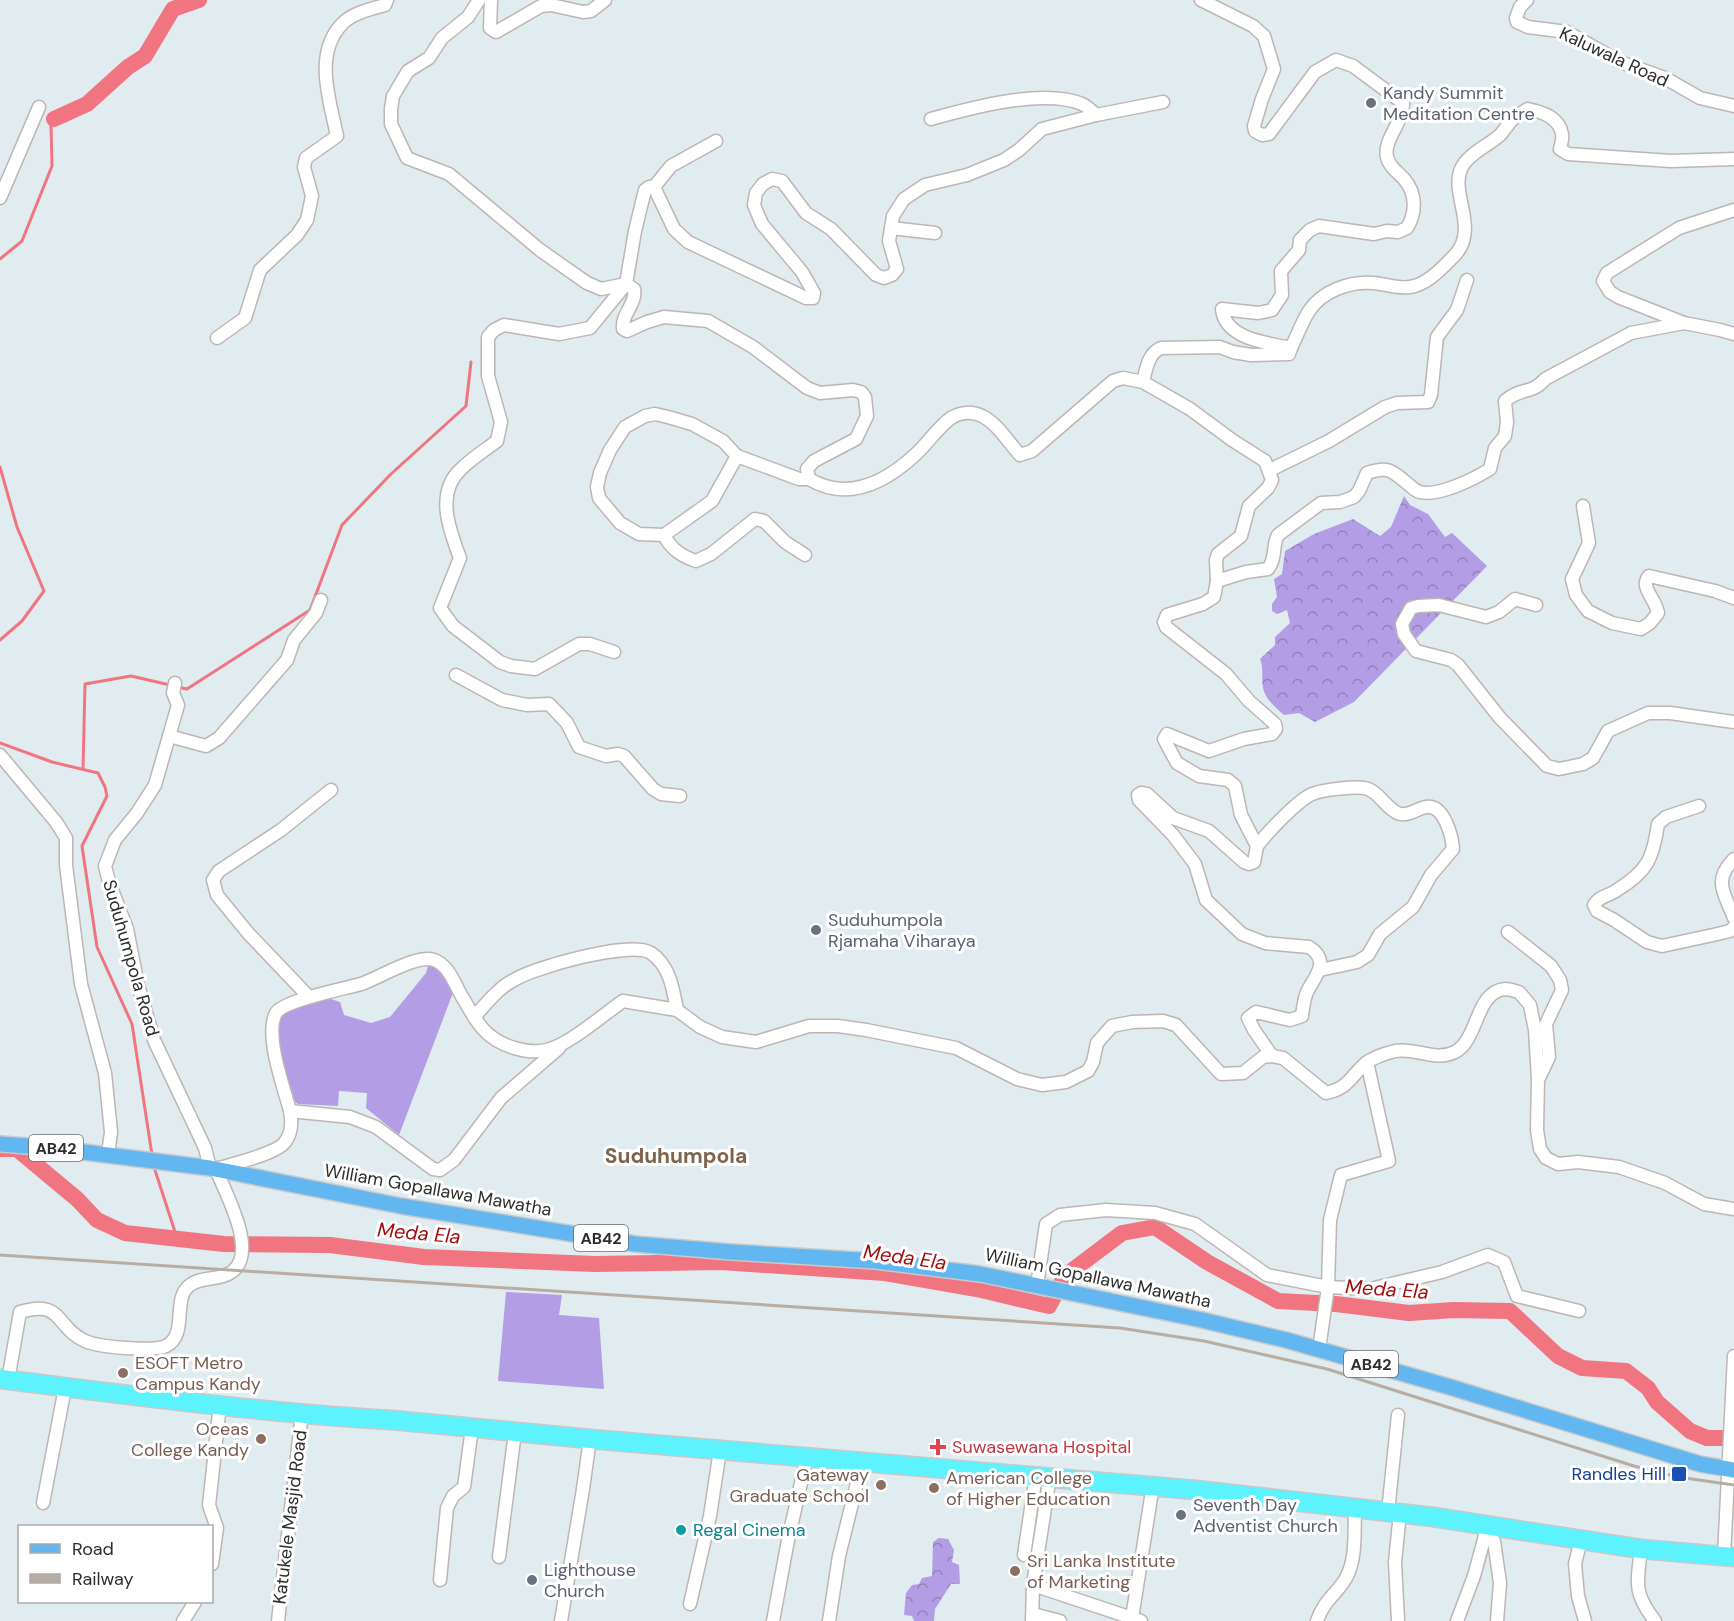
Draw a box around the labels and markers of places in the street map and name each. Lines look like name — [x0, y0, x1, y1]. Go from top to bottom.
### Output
place label: Kandy Summit Meditation Centre — [1383, 81, 1535, 126]
marker: Kandy Summit Meditation Centre — [1364, 96, 1378, 110]
place label: Suduhumpola Rjamaha Viharaya — [828, 908, 976, 953]
marker: Suduhumpola Rjamaha Viharaya — [809, 923, 823, 937]
place label: ESOFT Metro Campus Kandy — [135, 1351, 261, 1396]
marker: ESOFT Metro Campus Kandy — [116, 1366, 130, 1380]
place label: Oceas College Kandy — [131, 1417, 249, 1462]
marker: Oceas College Kandy — [254, 1432, 268, 1446]
place label: Suwasewana Hospital — [952, 1435, 1131, 1459]
marker: Suwasewana Hospital — [929, 1438, 947, 1456]
place label: Randles Hill — [1571, 1462, 1666, 1486]
place label: Gateway Graduate School — [730, 1463, 869, 1508]
marker: Randles Hill — [1670, 1465, 1688, 1483]
place label: American College of Higher Education — [946, 1466, 1110, 1511]
marker: Gateway Graduate School — [874, 1478, 888, 1492]
marker: American College of Higher Education — [927, 1481, 941, 1495]
place label: Seventh Day Adventist Church — [1193, 1493, 1338, 1538]
marker: Seventh Day Adventist Church — [1174, 1508, 1188, 1522]
place label: Regal Cinema — [693, 1518, 806, 1542]
marker: Regal Cinema — [674, 1523, 688, 1537]
place label: Sri Lanka Institute of Marketing — [1027, 1549, 1175, 1594]
place label: Lighthouse Church — [544, 1558, 636, 1603]
marker: Sri Lanka Institute of Marketing — [1008, 1564, 1022, 1578]
marker: Lighthouse Church — [525, 1573, 539, 1587]

